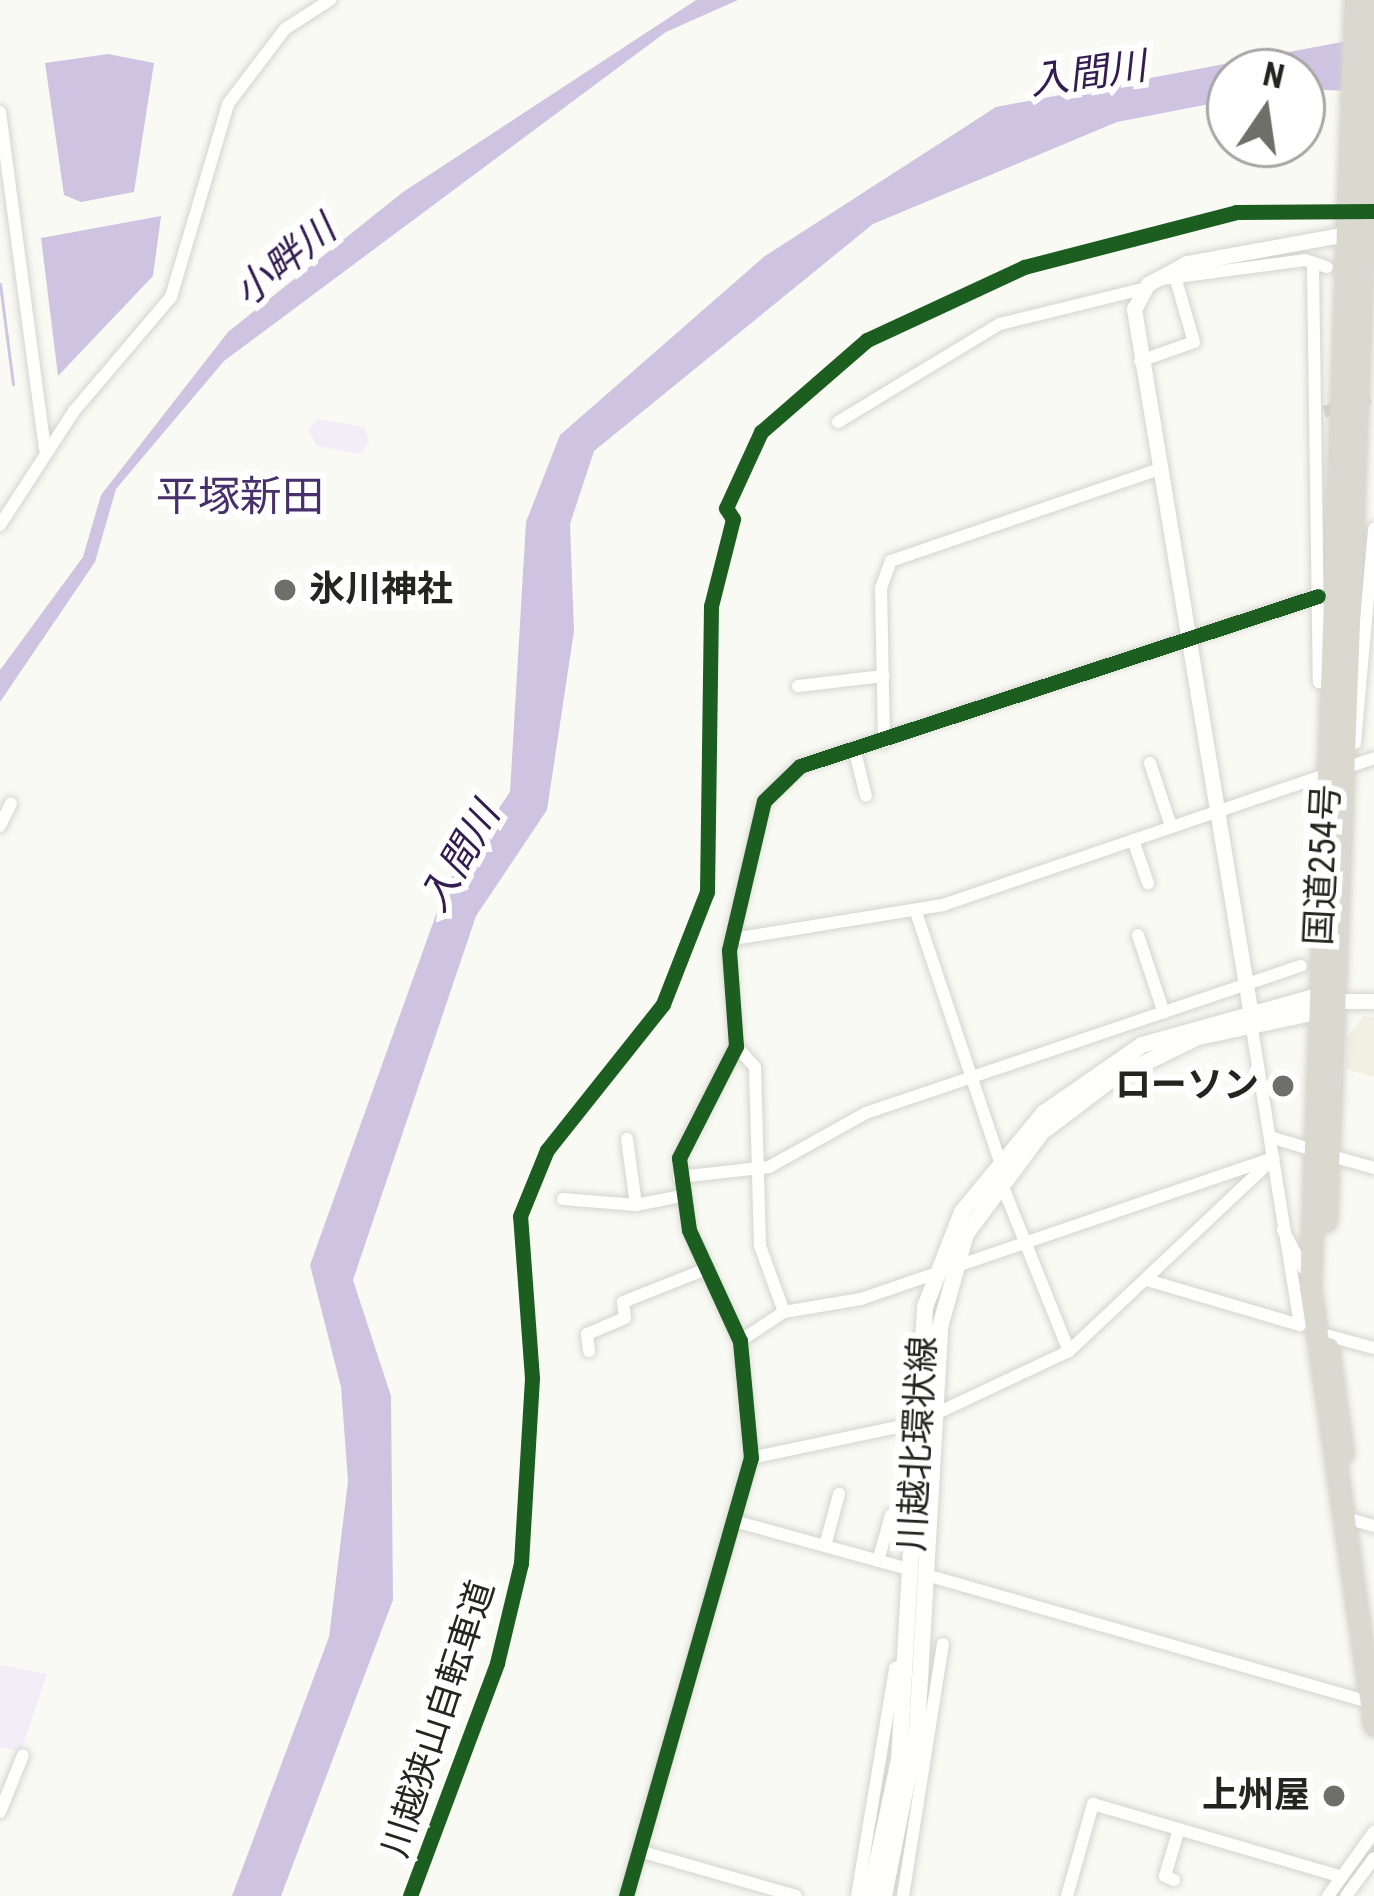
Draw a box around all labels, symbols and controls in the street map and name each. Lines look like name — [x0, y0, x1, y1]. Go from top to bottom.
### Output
water label: 入間川 — [1027, 43, 1149, 105]
north arrow — [1206, 48, 1326, 168]
text: N — [1259, 54, 1288, 97]
water label: 小畔川 — [225, 206, 345, 316]
district label: 平塚新田 — [156, 472, 324, 522]
place label: 氷川神社 — [309, 568, 453, 612]
marker: 氷川神社 — [272, 577, 298, 603]
street label: 国道254号 — [1297, 783, 1349, 947]
water label: 入間川 — [410, 795, 510, 919]
place label: ローソン — [1115, 1064, 1259, 1108]
marker: ローソン — [1270, 1073, 1296, 1099]
street label: 川越北環状線 — [891, 1335, 945, 1553]
street label: 川越狭山自転車道 — [374, 1575, 504, 1863]
place label: 上州屋 — [1202, 1774, 1310, 1818]
marker: 上州屋 — [1321, 1783, 1347, 1809]

